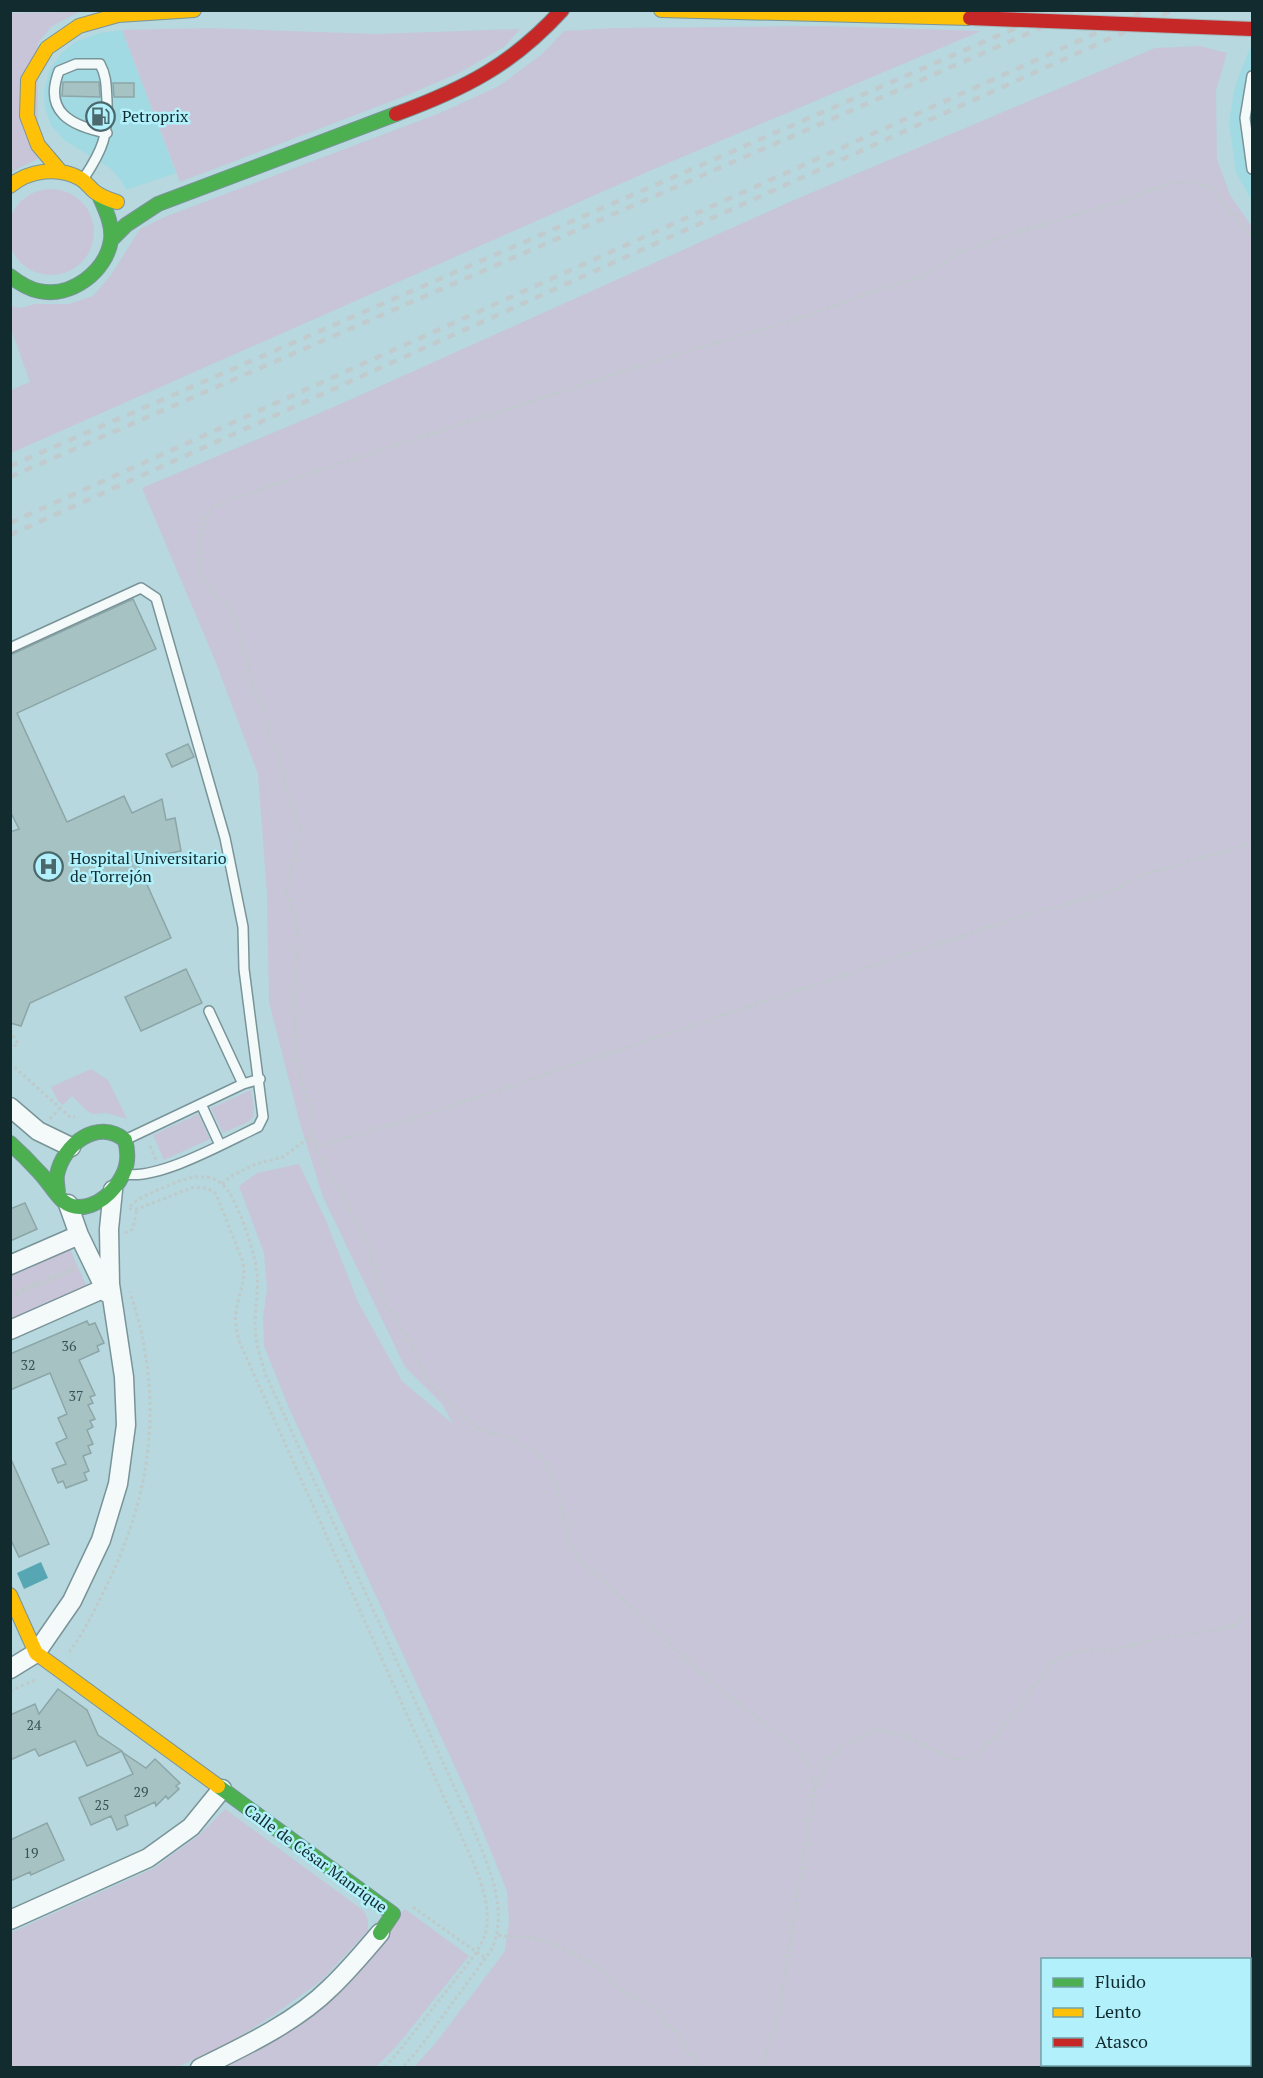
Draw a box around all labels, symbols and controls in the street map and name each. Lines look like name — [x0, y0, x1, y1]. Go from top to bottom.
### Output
fuel station icon: Petroprix — [85, 100, 117, 132]
place label: Petroprix — [122, 105, 189, 127]
place label: Hospital Universitario de Torrejón — [70, 847, 227, 887]
hospital icon: Hospital Universitario de Torrejón — [33, 851, 65, 883]
house number: 36 — [62, 1336, 77, 1355]
house number: 32 — [21, 1355, 35, 1374]
house number: 37 — [69, 1386, 83, 1405]
house number: 24 — [27, 1715, 42, 1734]
house number: 29 — [134, 1782, 148, 1801]
house number: 25 — [95, 1795, 109, 1814]
street label: Calle de César Manrique — [240, 1798, 392, 1918]
house number: 19 — [24, 1843, 38, 1862]
legend — [1041, 1958, 1251, 2066]
text: Fluido — [1095, 1969, 1146, 1993]
text: Lento — [1095, 1999, 1141, 2023]
text: Atasco — [1095, 2029, 1148, 2053]

